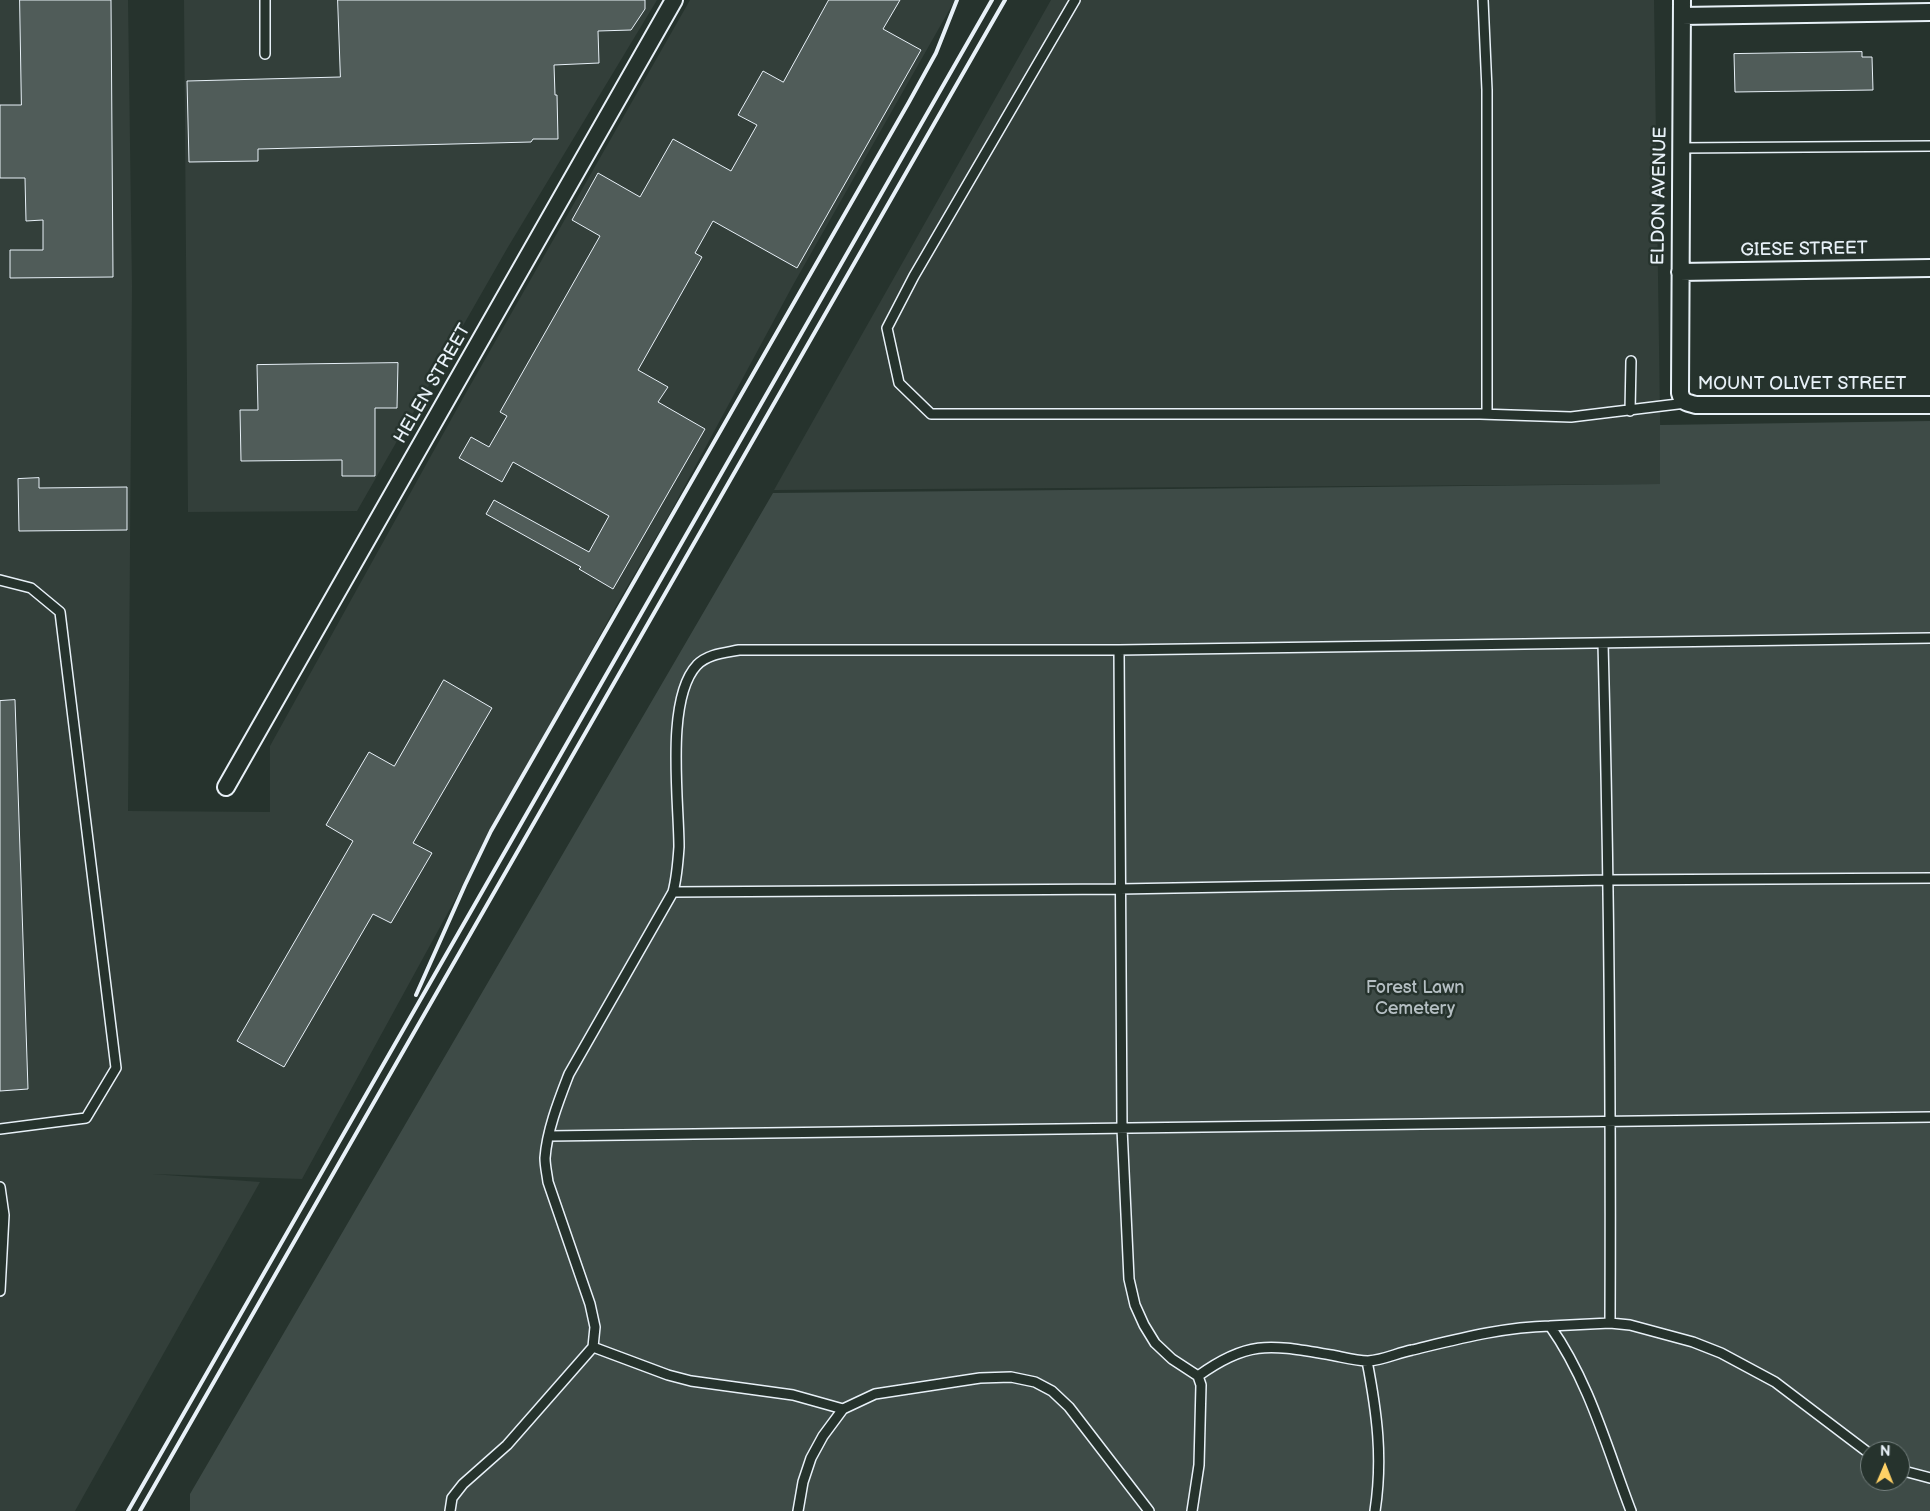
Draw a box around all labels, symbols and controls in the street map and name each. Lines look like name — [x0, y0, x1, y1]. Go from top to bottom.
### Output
street label: ELDON AVENUE — [1648, 127, 1672, 265]
street label: GIESE STREET — [1740, 238, 1868, 262]
street label: HELEN STREET — [390, 320, 476, 448]
street label: MOUNT OLIVET STREET — [1698, 373, 1906, 395]
park label: Forest Lawn Cemetery — [1366, 977, 1464, 1020]
north arrow — [1860, 1441, 1910, 1491]
text: N — [1880, 1443, 1891, 1460]

